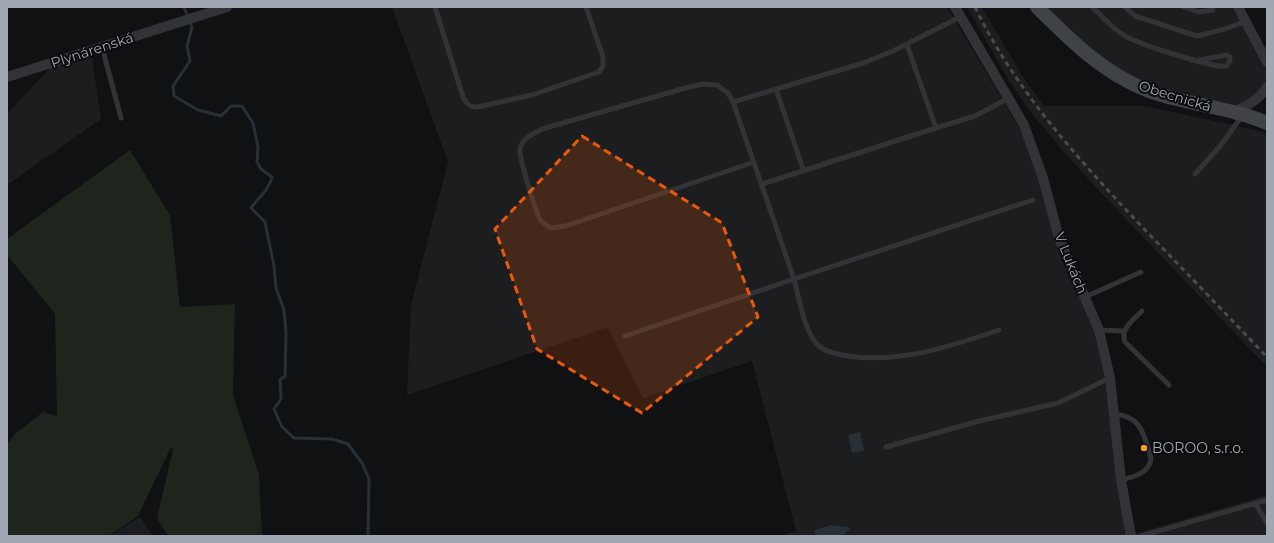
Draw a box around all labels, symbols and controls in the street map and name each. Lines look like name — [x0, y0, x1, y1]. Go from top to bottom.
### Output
street label: Plynárenská — [48, 28, 136, 72]
street label: Obecnická — [1136, 76, 1214, 116]
street label: V Lukách — [1051, 230, 1091, 296]
place label: BOROO, s.r.o. — [1152, 439, 1244, 457]
marker: BOROO, s.r.o. — [1139, 443, 1149, 453]

